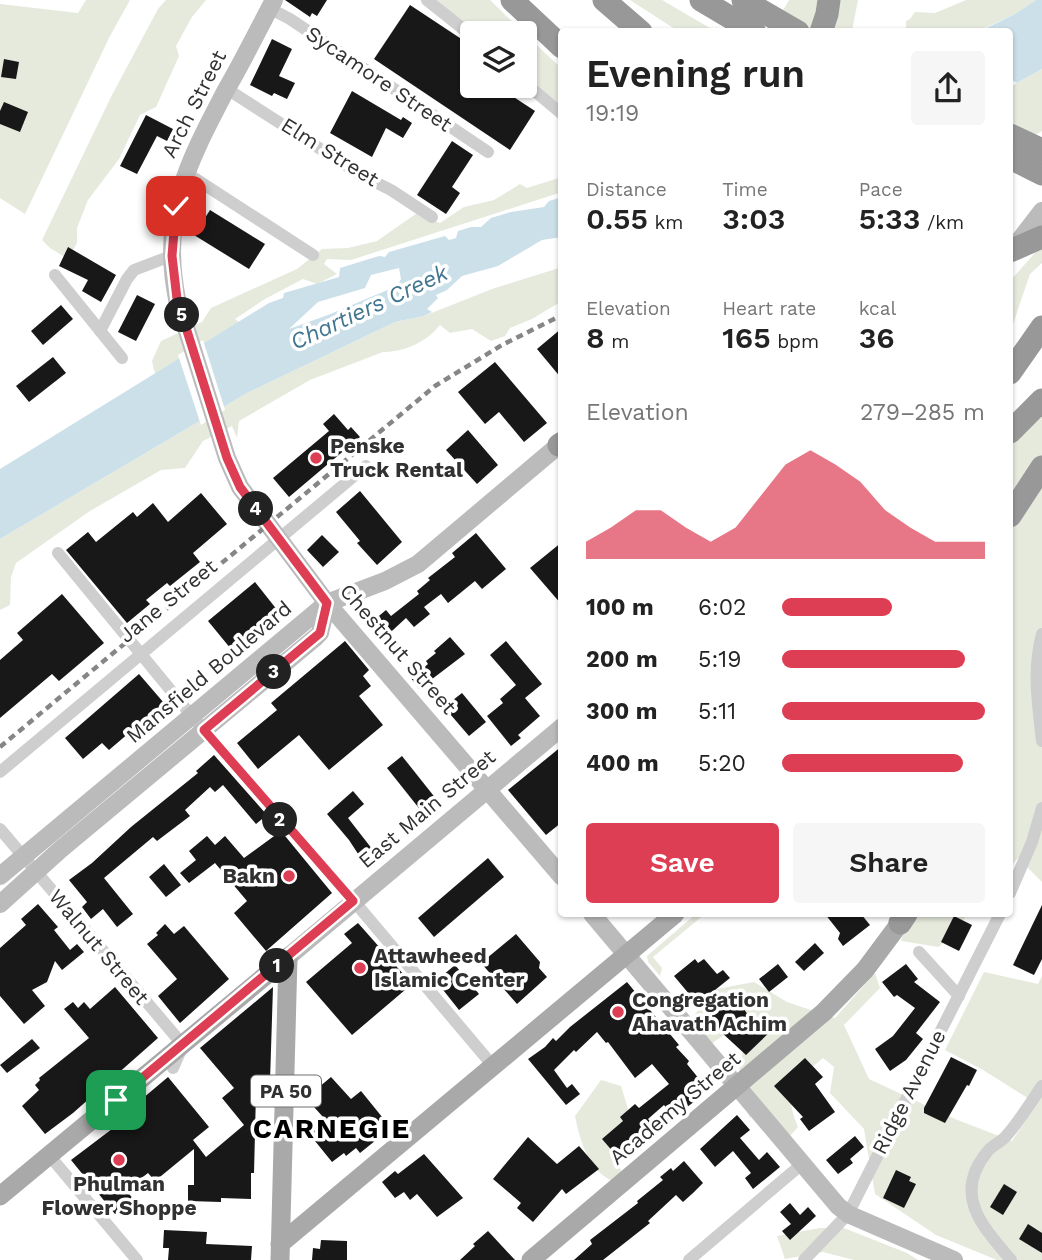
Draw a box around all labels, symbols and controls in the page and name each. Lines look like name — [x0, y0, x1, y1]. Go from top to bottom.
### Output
street label: Sycamore Street — [302, 20, 457, 137]
map controls — [460, 21, 537, 98]
button: layers — [460, 21, 537, 98]
street label: Arch Street — [156, 46, 231, 162]
button: share — [911, 51, 985, 125]
text: Evening run — [586, 52, 805, 96]
text: 19:19 — [586, 100, 639, 127]
street label: Elm Street — [277, 112, 384, 191]
pin — [146, 176, 206, 236]
text: Distance — [586, 178, 667, 201]
text: Time — [722, 178, 768, 201]
text: Pace — [859, 178, 903, 201]
icon: check — [157, 187, 195, 225]
text: 0.55 — [586, 201, 648, 236]
text: 3:03 — [722, 201, 785, 236]
text: 5:33 — [859, 201, 920, 236]
text: km — [648, 211, 683, 234]
text: /km — [920, 211, 964, 234]
water label: Chartiers Creek — [286, 259, 454, 356]
text: Elevation — [586, 297, 671, 320]
text: Heart rate — [722, 297, 816, 320]
text: kcal — [859, 297, 896, 320]
pin: 5 — [164, 298, 200, 332]
text: 5 — [176, 303, 187, 326]
text: 8 — [586, 320, 605, 355]
text: 165 — [722, 320, 771, 355]
text: 36 — [859, 320, 895, 355]
text: m — [605, 330, 629, 353]
text: bpm — [771, 330, 819, 353]
text: Elevation — [586, 399, 689, 426]
text: 279–285 m — [860, 399, 985, 426]
place label: Penske Truck Rental — [330, 433, 463, 482]
marker: Penske Truck Rental — [308, 450, 324, 466]
pin: 4 — [238, 491, 274, 526]
text: 4 — [249, 497, 262, 520]
street label: Jane Street — [114, 553, 222, 648]
street label: Chestnut Street — [335, 578, 462, 719]
text: 100 m — [586, 594, 654, 621]
text: 6:02 — [698, 594, 747, 621]
street label: Mansfield Boulevard — [121, 595, 296, 748]
text: 200 m — [586, 646, 658, 673]
text: 5:19 — [698, 646, 741, 673]
pin: 3 — [256, 654, 292, 690]
text: 3 — [268, 660, 279, 683]
text: 300 m — [586, 698, 657, 725]
text: 5:11 — [698, 698, 736, 725]
street label: East Main Street — [353, 744, 500, 873]
text: 400 m — [586, 750, 659, 777]
text: 5:20 — [698, 750, 746, 777]
pin: 2 — [262, 802, 298, 838]
text: 2 — [274, 808, 285, 831]
button: Save — [586, 823, 779, 903]
button: Share — [793, 823, 985, 903]
place label: Bakn — [222, 863, 275, 888]
marker: Bakn — [281, 868, 297, 884]
street label: Walnut Street — [44, 884, 155, 1010]
place label: Attawheed Islamic Center — [374, 943, 525, 992]
pin: 1 — [260, 948, 294, 984]
text: 1 — [272, 954, 281, 977]
marker: Attawheed Islamic Center — [352, 960, 368, 976]
place label: Congregation Ahavath Achim — [632, 987, 787, 1036]
marker: Congregation Ahavath Achim — [610, 1004, 626, 1020]
street label: Ridge Avenue — [866, 1025, 951, 1158]
street label: Academy Street — [604, 1046, 745, 1170]
pin — [86, 1070, 146, 1130]
road number: PA 50 — [251, 1076, 321, 1106]
icon: arrive — [97, 1081, 135, 1119]
district label: CARNEGIE — [253, 1112, 411, 1145]
marker: Phulman Flower Shoppe — [111, 1152, 127, 1168]
place label: Phulman Flower Shoppe — [41, 1171, 197, 1220]

